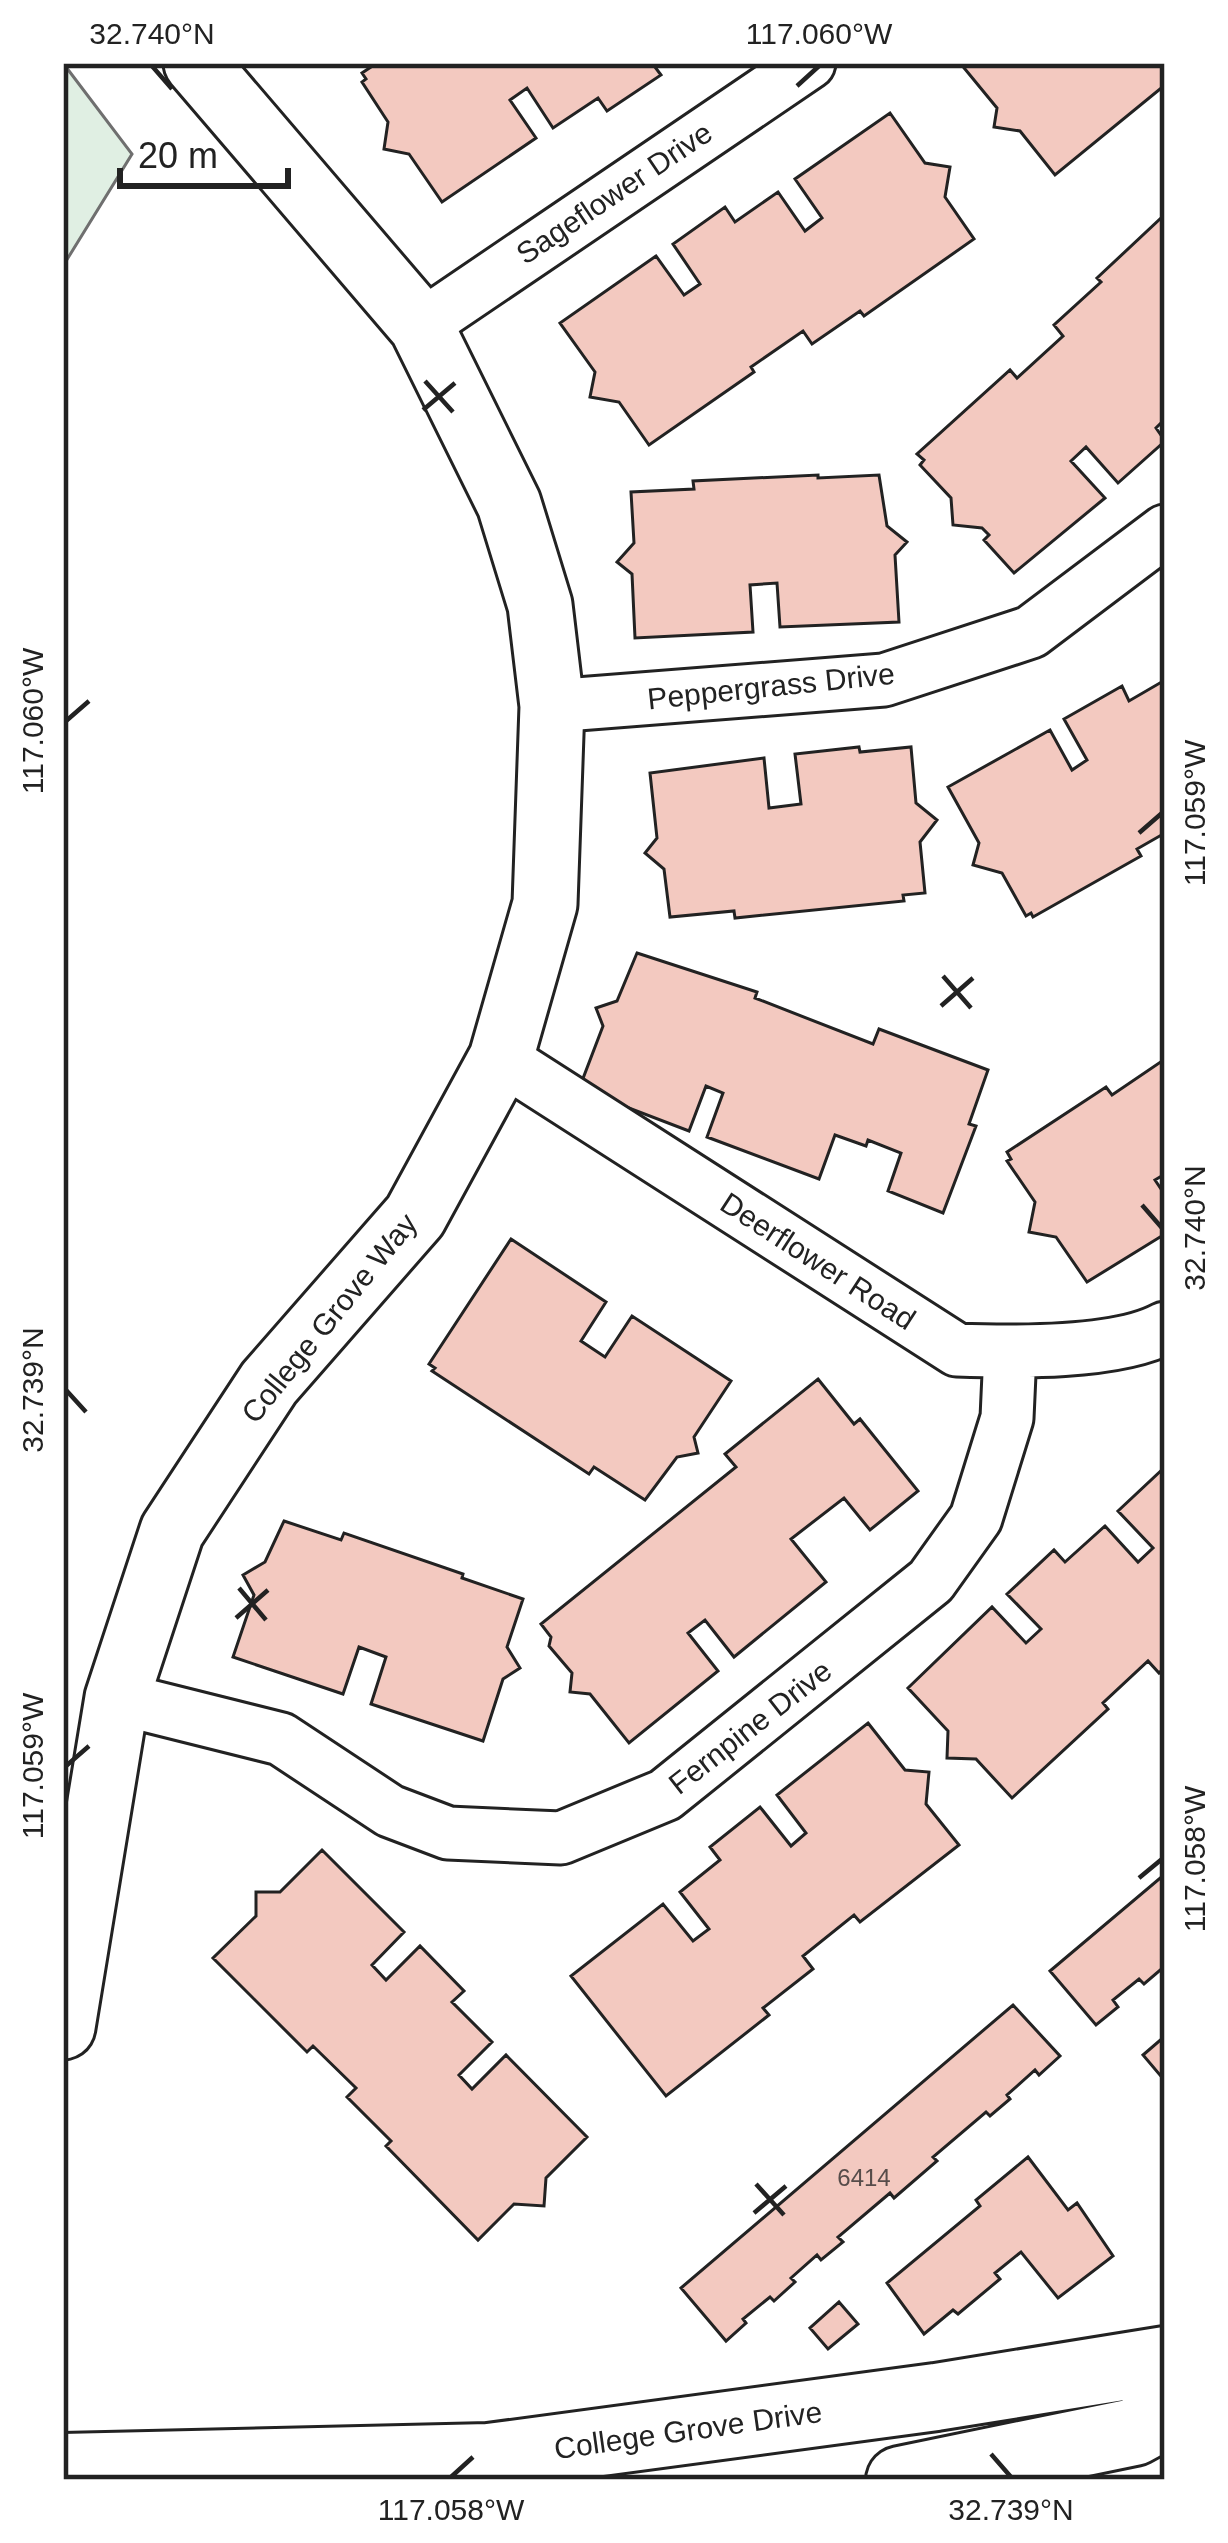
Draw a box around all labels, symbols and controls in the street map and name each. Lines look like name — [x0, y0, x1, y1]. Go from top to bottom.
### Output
text: 32.740°N — [89, 17, 215, 50]
text: 117.060°W — [746, 17, 893, 50]
scale bar — [120, 114, 288, 188]
street label: Sageflower Drive — [510, 115, 718, 271]
text: 20 m — [138, 135, 218, 176]
text: 117.060°W — [16, 647, 49, 794]
street label: Peppergrass Drive — [646, 657, 896, 715]
text: 117.059°W — [1178, 739, 1211, 886]
text: 32.740°N — [1178, 1165, 1211, 1291]
street label: Deerflower Road — [715, 1186, 921, 1336]
street label: College Grove Way — [235, 1207, 423, 1429]
text: 32.739°N — [16, 1327, 49, 1453]
street label: Fernpine Drive — [662, 1653, 838, 1801]
text: 117.059°W — [16, 1692, 49, 1839]
text: 117.058°W — [1178, 1785, 1211, 1932]
house number: 6414 — [837, 2164, 891, 2191]
street label: College Grove Drive — [552, 2395, 824, 2465]
text: 117.058°W — [378, 2493, 525, 2526]
text: 32.739°N — [948, 2493, 1074, 2526]

